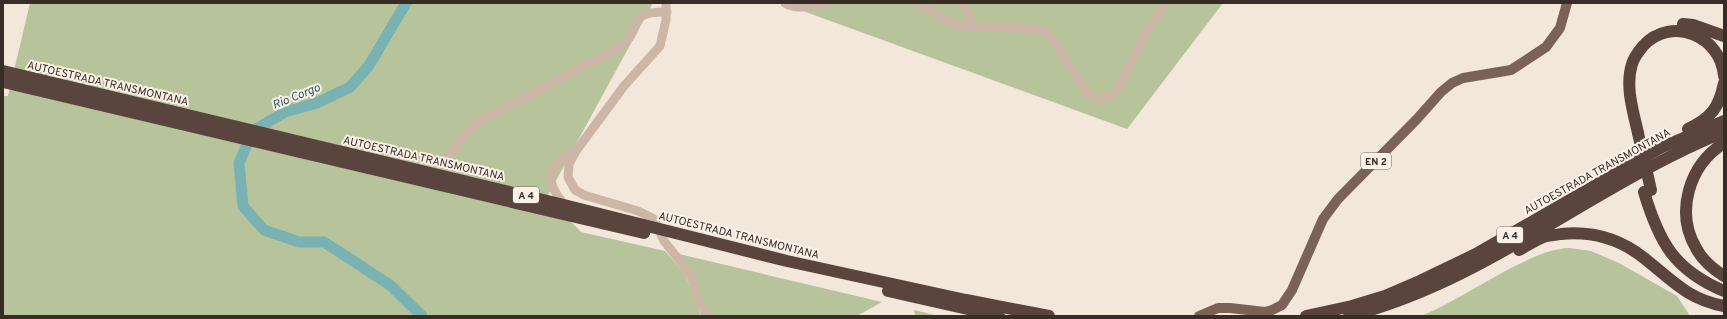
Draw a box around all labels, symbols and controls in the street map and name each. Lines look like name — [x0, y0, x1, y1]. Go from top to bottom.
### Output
street label: AUTOESTRADA TRANSMONTANA — [26, 59, 190, 109]
water label: Rio Corgo — [270, 80, 323, 114]
street label: AUTOESTRADA TRANSMONTANA — [1522, 126, 1673, 218]
street label: AUTOESTRADA TRANSMONTANA — [342, 134, 506, 184]
road number: EN 2 — [1361, 153, 1391, 169]
road number: A 4 — [513, 187, 539, 203]
street label: AUTOESTRADA TRANSMONTANA — [657, 209, 821, 263]
road number: A 4 — [1497, 227, 1523, 243]

